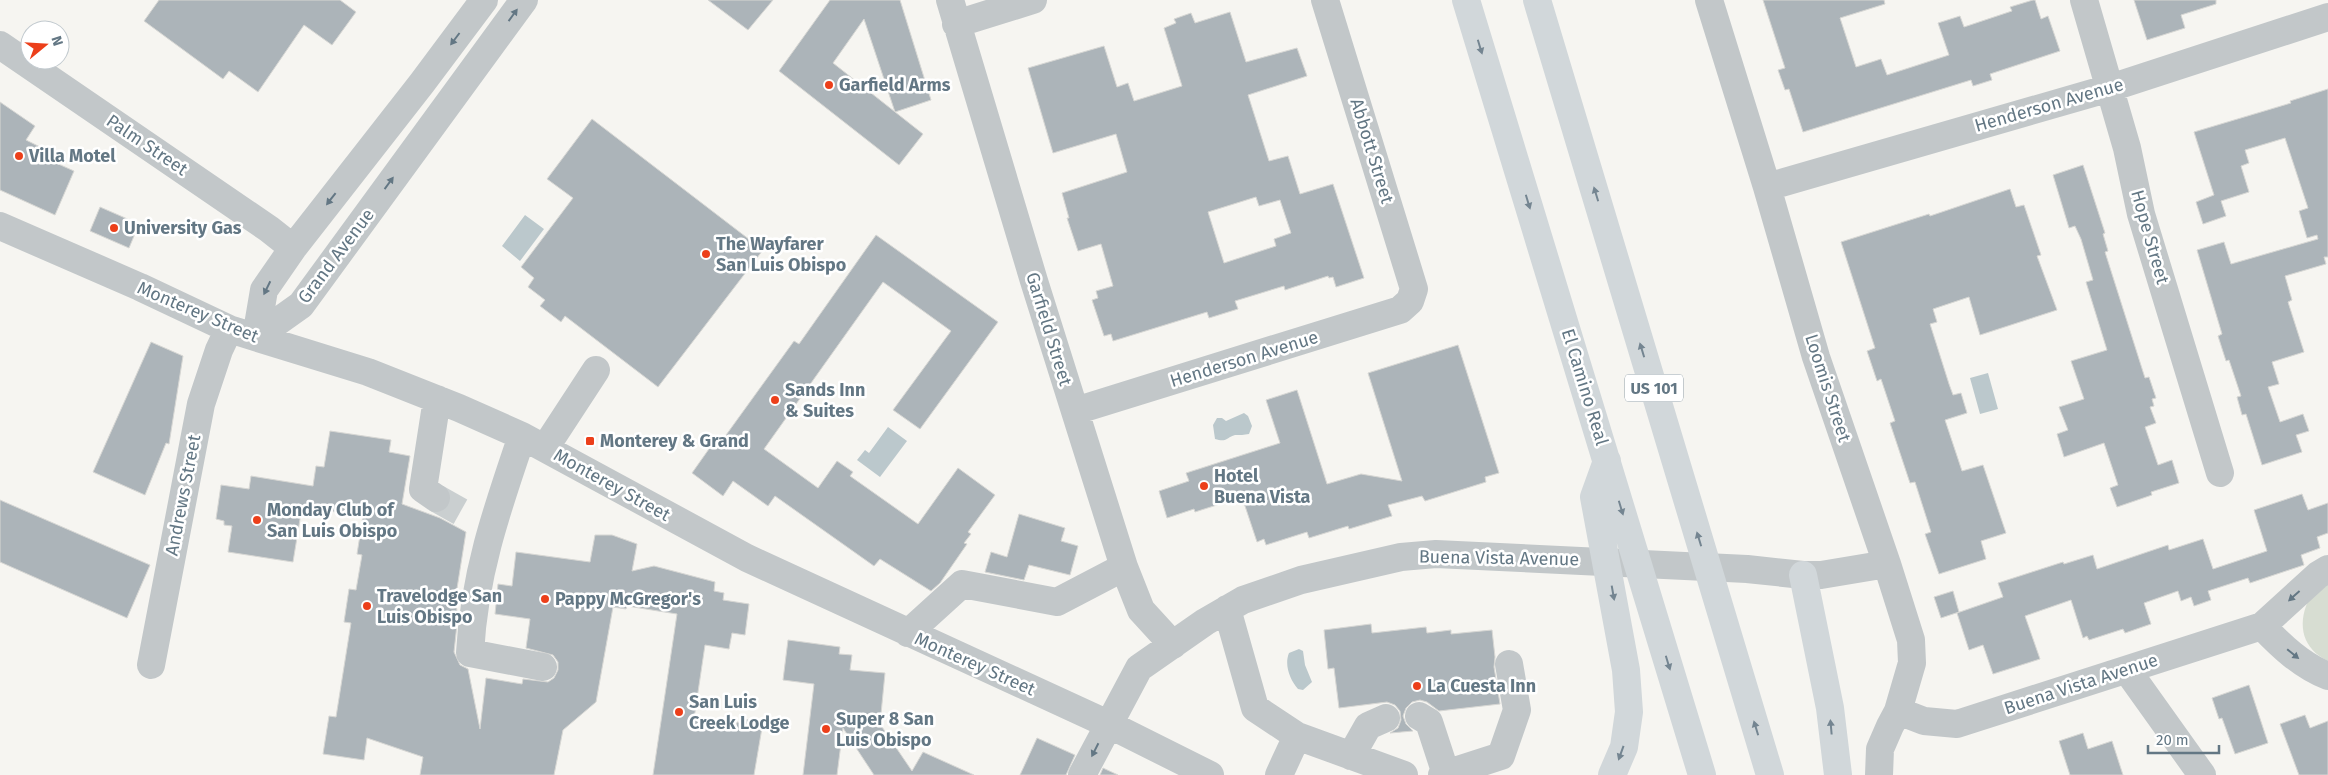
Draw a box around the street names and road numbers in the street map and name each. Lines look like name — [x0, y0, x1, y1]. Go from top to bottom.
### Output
street label: Henderson Avenue — [1972, 73, 2126, 137]
street label: Abbott Street — [1346, 96, 1399, 207]
street label: Palm Street — [102, 110, 192, 181]
street label: Hope Street — [2126, 187, 2174, 287]
street label: Grand Avenue — [293, 204, 379, 308]
street label: Garfield Street — [1021, 269, 1077, 389]
street label: Monterey Street — [134, 277, 262, 348]
street label: Henderson Avenue — [1167, 326, 1321, 392]
street label: El Camino Real — [1557, 326, 1613, 448]
street label: Loomis Street — [1800, 331, 1856, 445]
road number: US 101 — [1625, 374, 1683, 402]
street label: Andrews Street — [160, 432, 206, 557]
street label: Monterey Street — [550, 444, 674, 526]
street label: Buena Vista Avenue — [1419, 546, 1579, 570]
street label: Monterey Street — [911, 628, 1039, 701]
street label: Buena Vista Avenue — [2001, 649, 2161, 719]

